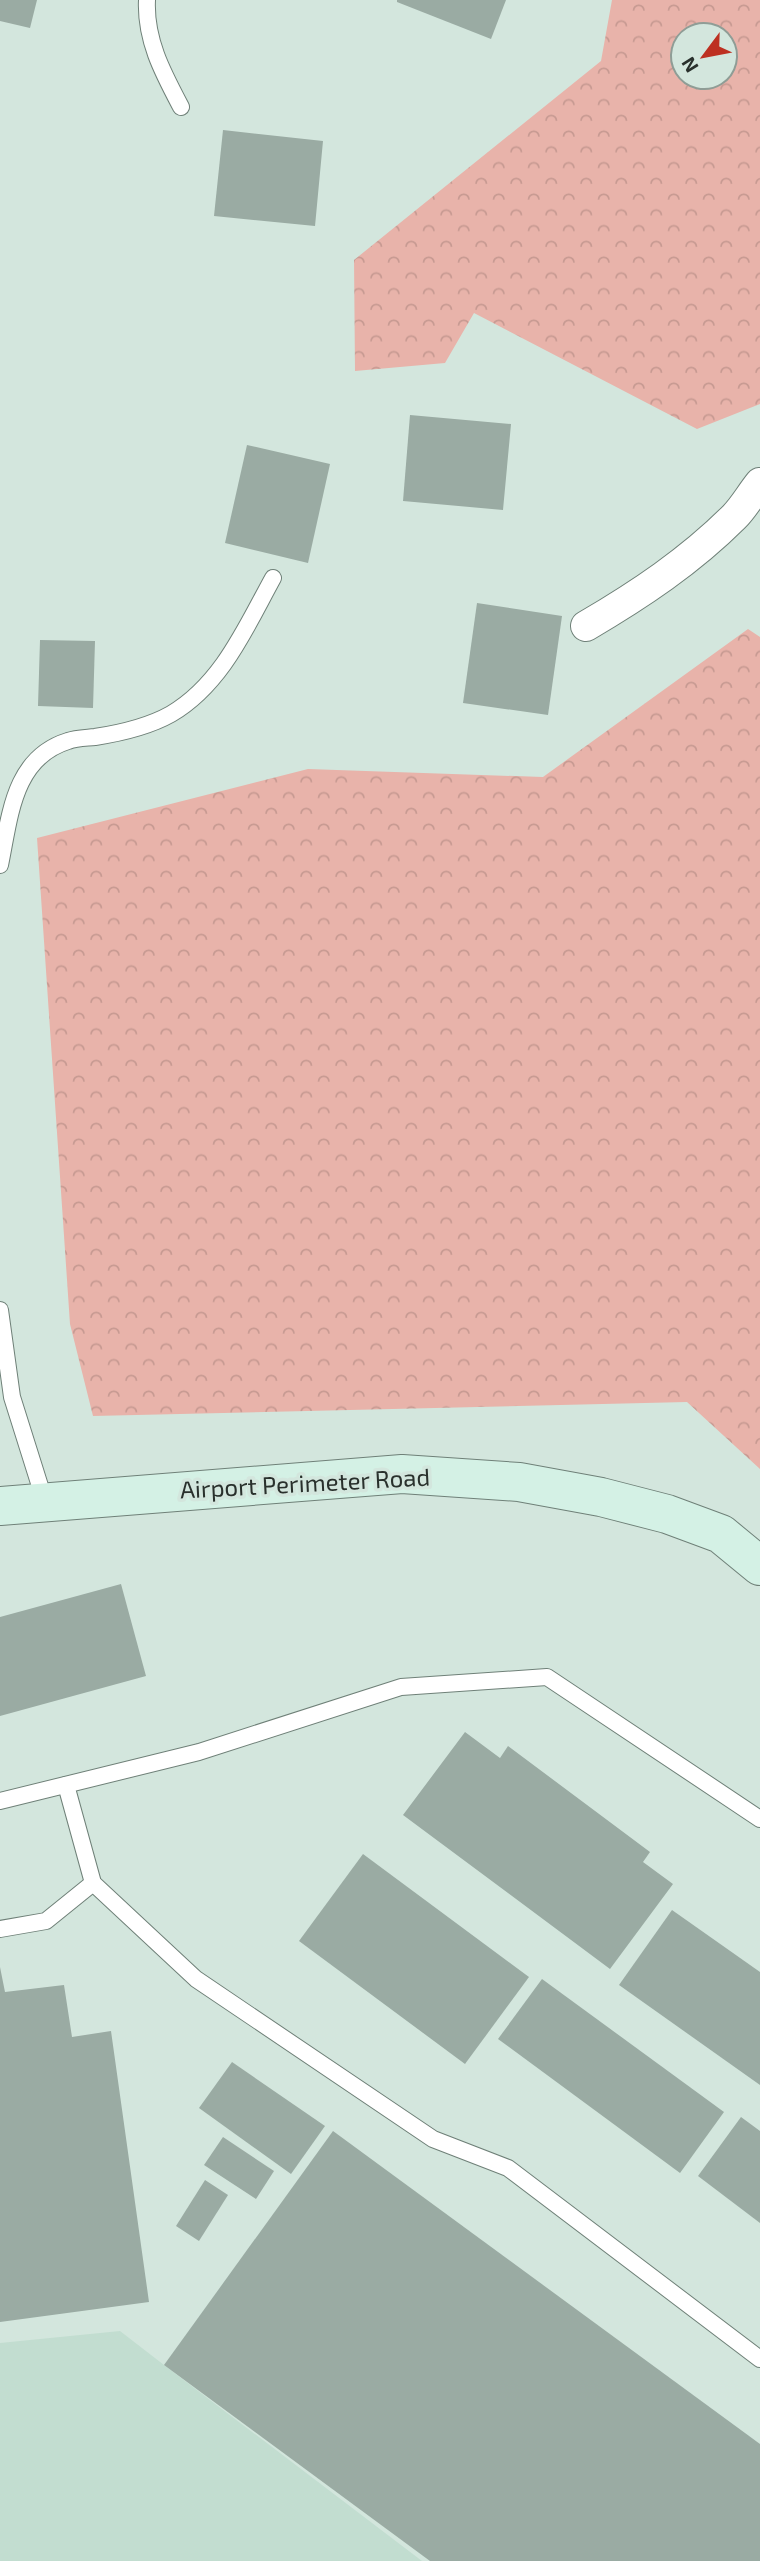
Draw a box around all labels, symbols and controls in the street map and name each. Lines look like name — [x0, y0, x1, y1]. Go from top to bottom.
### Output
north arrow — [669, 21, 739, 91]
text: N — [676, 53, 703, 77]
street label: Airport Perimeter Road — [179, 1461, 431, 1504]

